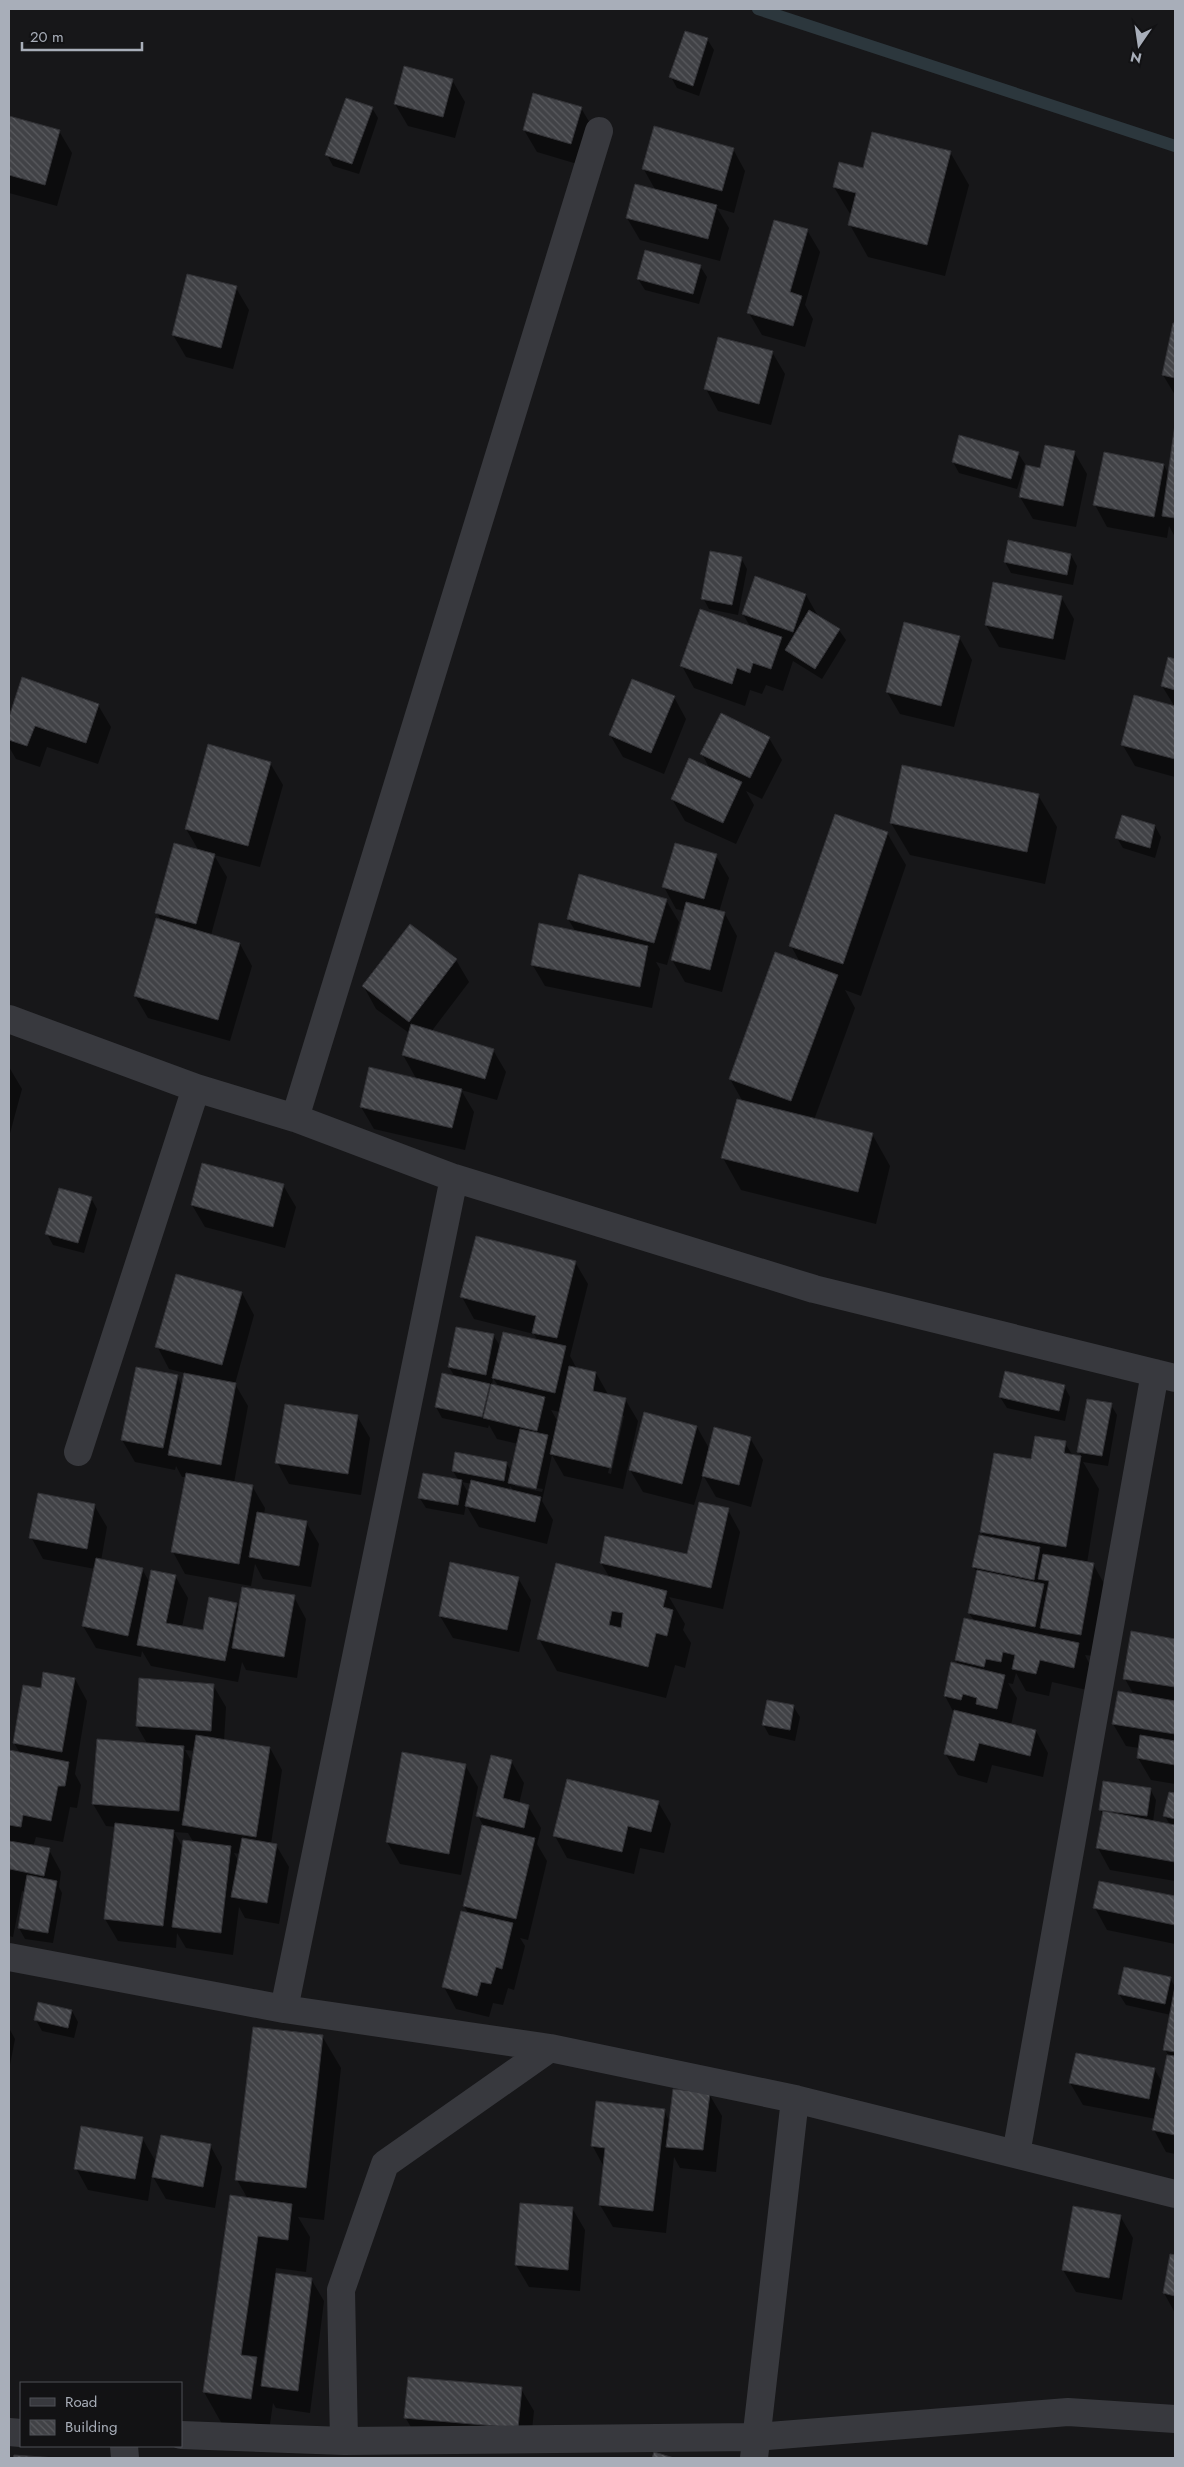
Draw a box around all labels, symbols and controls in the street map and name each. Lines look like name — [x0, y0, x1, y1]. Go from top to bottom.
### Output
scale bar — [22, 20, 142, 52]
north arrow — [1114, 20, 1164, 70]
text: 20 m — [30, 26, 64, 48]
text: N — [1128, 47, 1144, 69]
legend — [20, 2382, 182, 2447]
text: Road — [65, 2391, 97, 2413]
text: Building — [65, 2416, 117, 2438]

